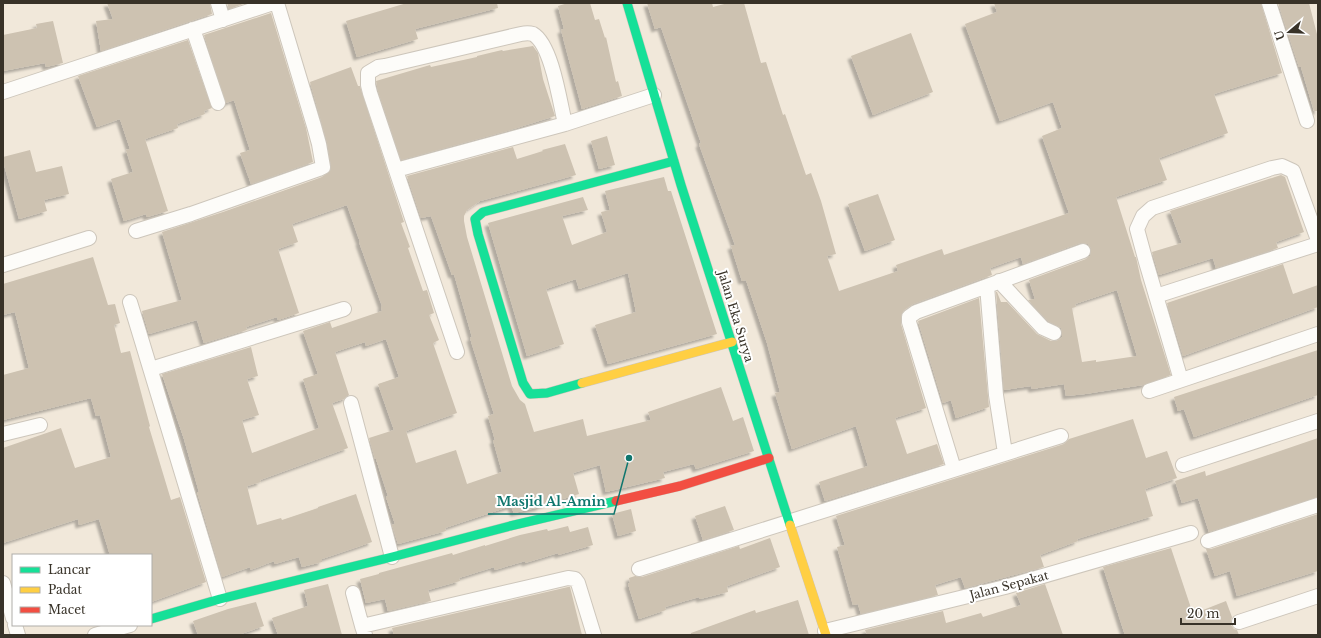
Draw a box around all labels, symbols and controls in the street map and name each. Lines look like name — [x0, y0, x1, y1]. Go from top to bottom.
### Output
north arrow — [1269, 12, 1309, 52]
text: U — [1271, 28, 1288, 42]
street label: Jalan Eka Surya — [714, 266, 757, 364]
callout: Masjid Al-Amin — [488, 489, 614, 514]
text: Masjid Al-Amin — [496, 493, 606, 510]
legend — [12, 554, 152, 626]
text: Lancar — [48, 562, 91, 577]
street label: Jalan Sepakat — [966, 567, 1051, 603]
text: Padat — [48, 582, 82, 597]
scale bar — [1181, 600, 1235, 626]
text: Macet — [48, 602, 86, 617]
text: 20 m — [1187, 606, 1219, 621]

